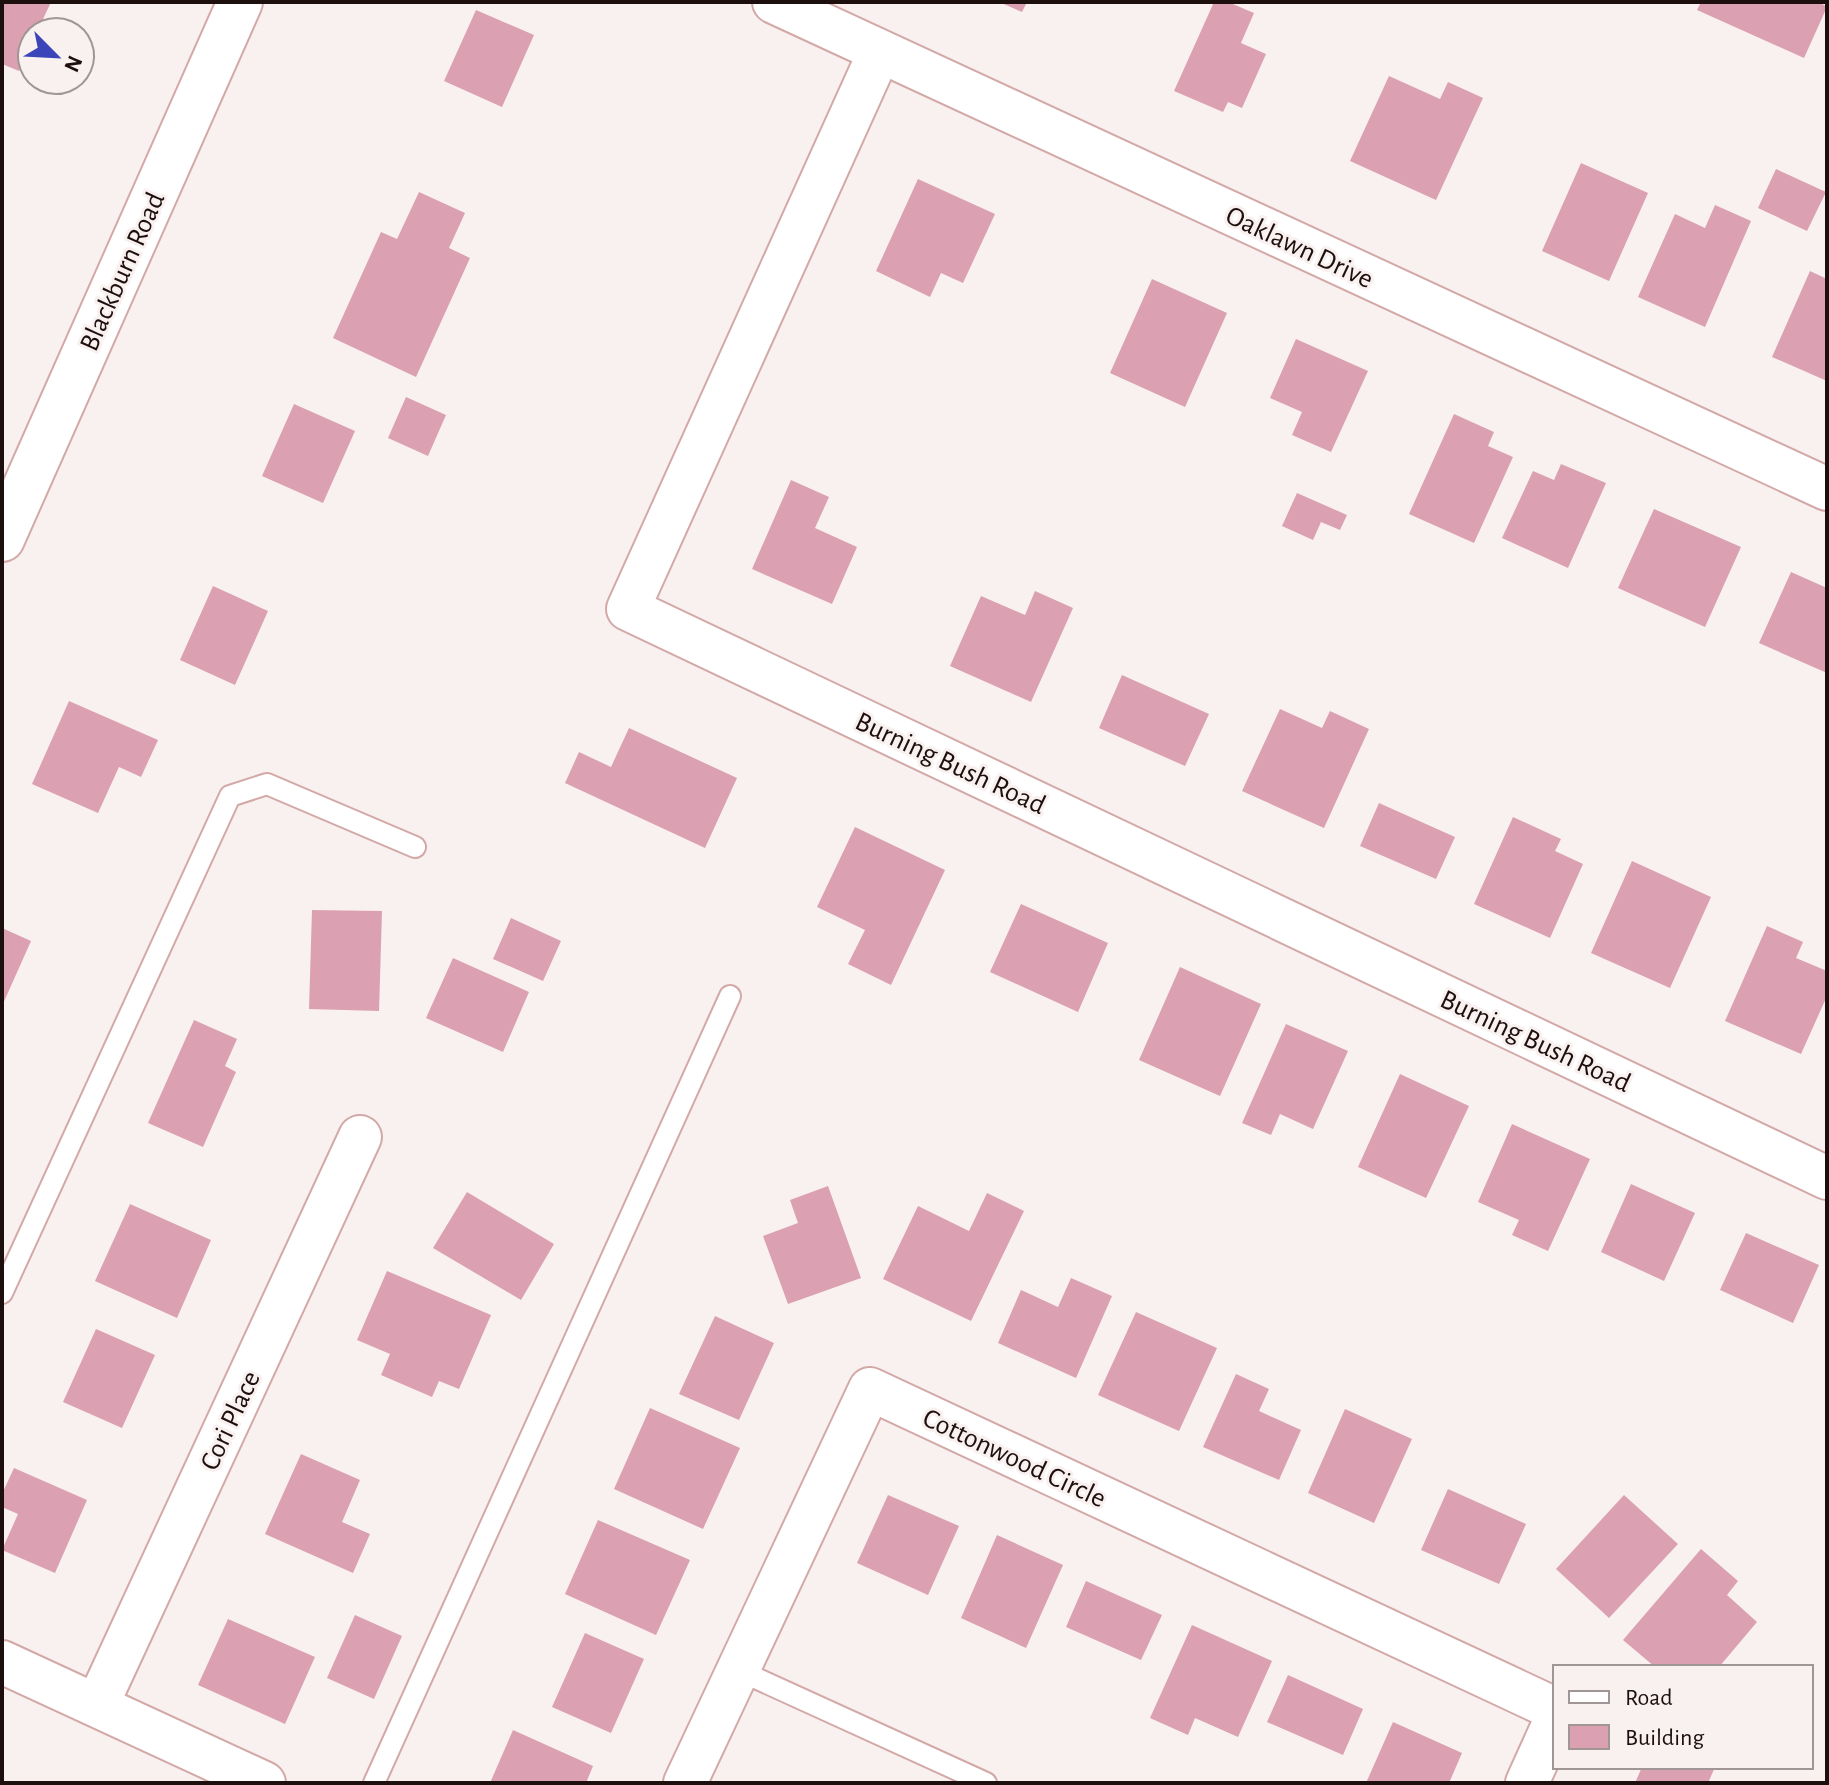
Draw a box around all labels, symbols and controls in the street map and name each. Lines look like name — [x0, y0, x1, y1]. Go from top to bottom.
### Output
north arrow — [16, 16, 96, 96]
text: N — [60, 52, 87, 75]
street label: Blackburn Road — [75, 188, 170, 355]
street label: Oaklawn Drive — [1221, 201, 1377, 294]
street label: Burning Bush Road — [851, 707, 1050, 820]
street label: Burning Bush Road — [1436, 985, 1635, 1098]
street label: Cori Place — [196, 1367, 266, 1475]
street label: Cottonwood Circle — [918, 1404, 1110, 1513]
legend — [1553, 1665, 1813, 1769]
text: Road — [1625, 1686, 1673, 1710]
text: Building — [1625, 1726, 1704, 1750]

